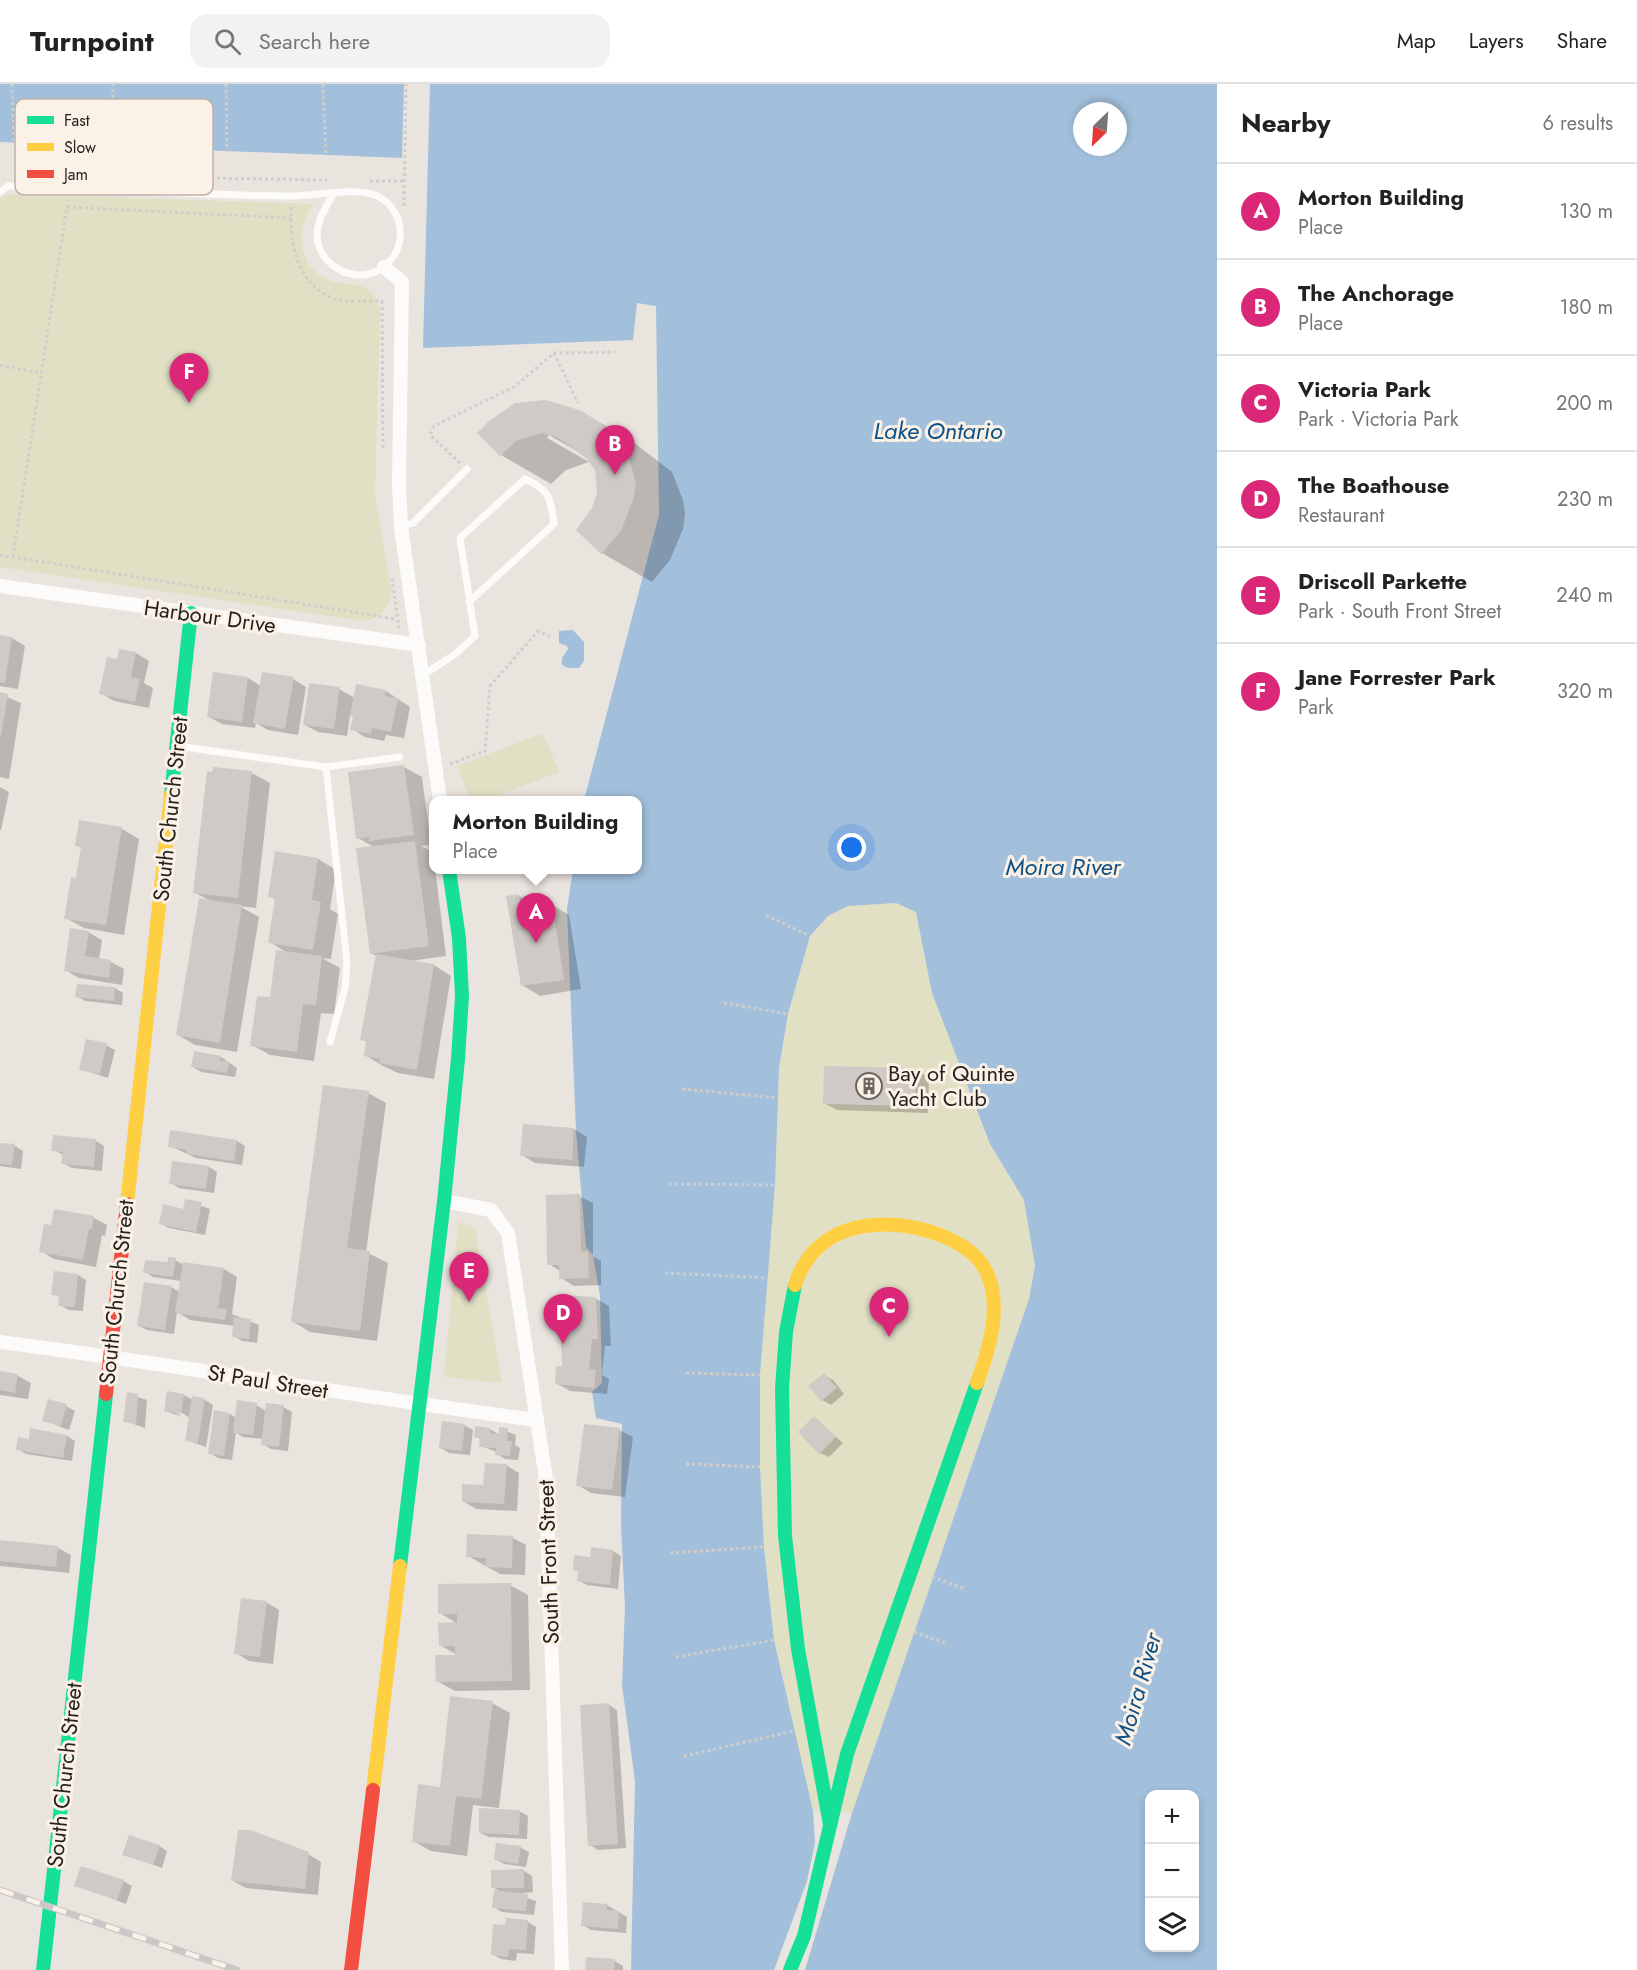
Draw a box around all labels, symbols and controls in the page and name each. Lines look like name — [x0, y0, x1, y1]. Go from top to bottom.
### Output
search box — [190, 14, 610, 68]
text: Turnpoint — [30, 21, 154, 62]
icon: search — [211, 25, 244, 58]
text: Search here — [259, 25, 370, 57]
text: Map — [1397, 26, 1436, 56]
text: Layers — [1469, 26, 1524, 56]
text: Share — [1557, 26, 1607, 56]
legend — [15, 99, 213, 195]
north arrow — [1073, 102, 1127, 156]
text: Nearby — [1241, 104, 1330, 142]
text: Fast — [64, 109, 90, 132]
text: 6 results — [1543, 109, 1613, 138]
text: Slow — [64, 136, 96, 159]
text: Jam — [62, 163, 88, 186]
text: Morton Building — [1298, 181, 1464, 213]
text: A — [1253, 197, 1268, 226]
text: 130 m — [1559, 197, 1613, 226]
text: Place — [1298, 213, 1343, 242]
text: The Anchorage — [1298, 277, 1454, 309]
text: B — [1254, 293, 1267, 322]
text: 180 m — [1559, 293, 1613, 322]
text: Place — [1298, 309, 1343, 338]
pin: F — [170, 354, 208, 403]
text: Victoria Park — [1298, 373, 1431, 405]
text: C — [1253, 389, 1268, 418]
text: 200 m — [1556, 389, 1613, 418]
text: Park · Victoria Park — [1298, 405, 1459, 434]
water label: Lake Ontario — [873, 413, 1003, 448]
pin: B — [596, 426, 634, 475]
text: The Boathouse — [1298, 469, 1449, 501]
text: D — [1253, 485, 1268, 514]
text: 230 m — [1557, 485, 1613, 514]
text: Restaurant — [1298, 501, 1384, 530]
text: Driscoll Parkette — [1298, 565, 1467, 597]
text: E — [1254, 581, 1267, 610]
text: 240 m — [1556, 581, 1613, 610]
street label: Harbour Drive — [142, 591, 278, 641]
text: Park · South Front Street — [1298, 597, 1501, 626]
text: Jane Forrester Park — [1298, 661, 1496, 693]
text: F — [1255, 677, 1266, 706]
text: 320 m — [1557, 677, 1613, 706]
text: Park — [1298, 693, 1334, 722]
street label: South Church Street — [144, 714, 196, 903]
popup — [429, 796, 642, 874]
text: Morton Building — [453, 805, 618, 837]
your location — [837, 833, 866, 862]
text: Place — [453, 837, 498, 866]
water label: Moira River — [1005, 849, 1123, 884]
pin: A — [516, 894, 556, 943]
place label: Bay of Quinte Yacht Club — [888, 1057, 1015, 1114]
building icon: Bay of Quinte Yacht Club — [854, 1071, 884, 1101]
street label: South Church Street — [90, 1197, 142, 1386]
pin: E — [450, 1252, 488, 1302]
pin: C — [870, 1288, 908, 1337]
pin: D — [544, 1294, 582, 1344]
street label: St Paul Street — [205, 1356, 331, 1406]
street label: South Front Street — [529, 1478, 567, 1645]
water label: Moira River — [1105, 1627, 1171, 1749]
street label: South Church Street — [38, 1680, 90, 1869]
map controls — [1145, 1790, 1199, 1952]
button: + — [1145, 1790, 1199, 1844]
button: − — [1145, 1844, 1199, 1898]
button: layers — [1145, 1898, 1199, 1952]

